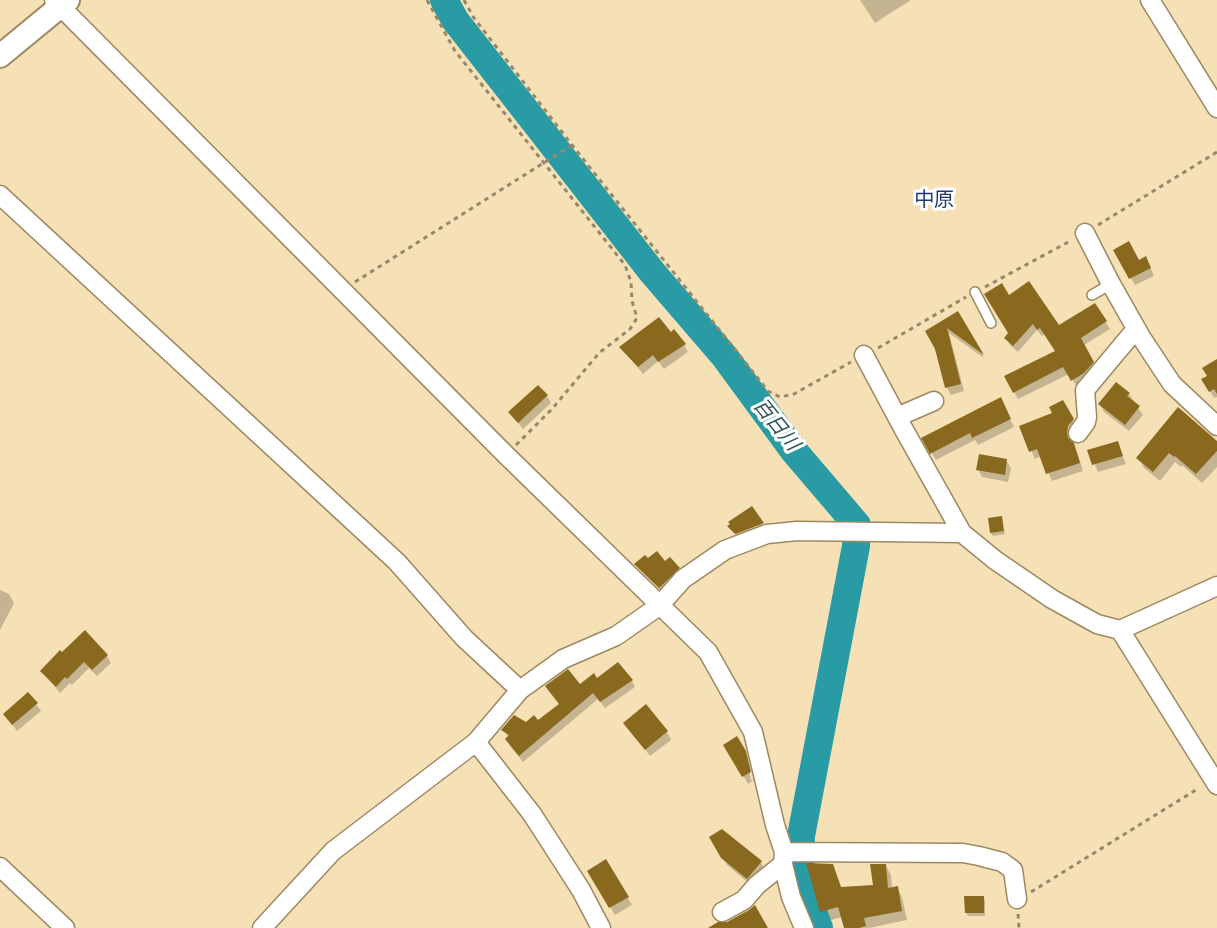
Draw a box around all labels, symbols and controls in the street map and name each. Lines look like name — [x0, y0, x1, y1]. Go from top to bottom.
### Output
district label: 中原 — [914, 188, 954, 212]
water label: 百日川 — [748, 394, 804, 456]

